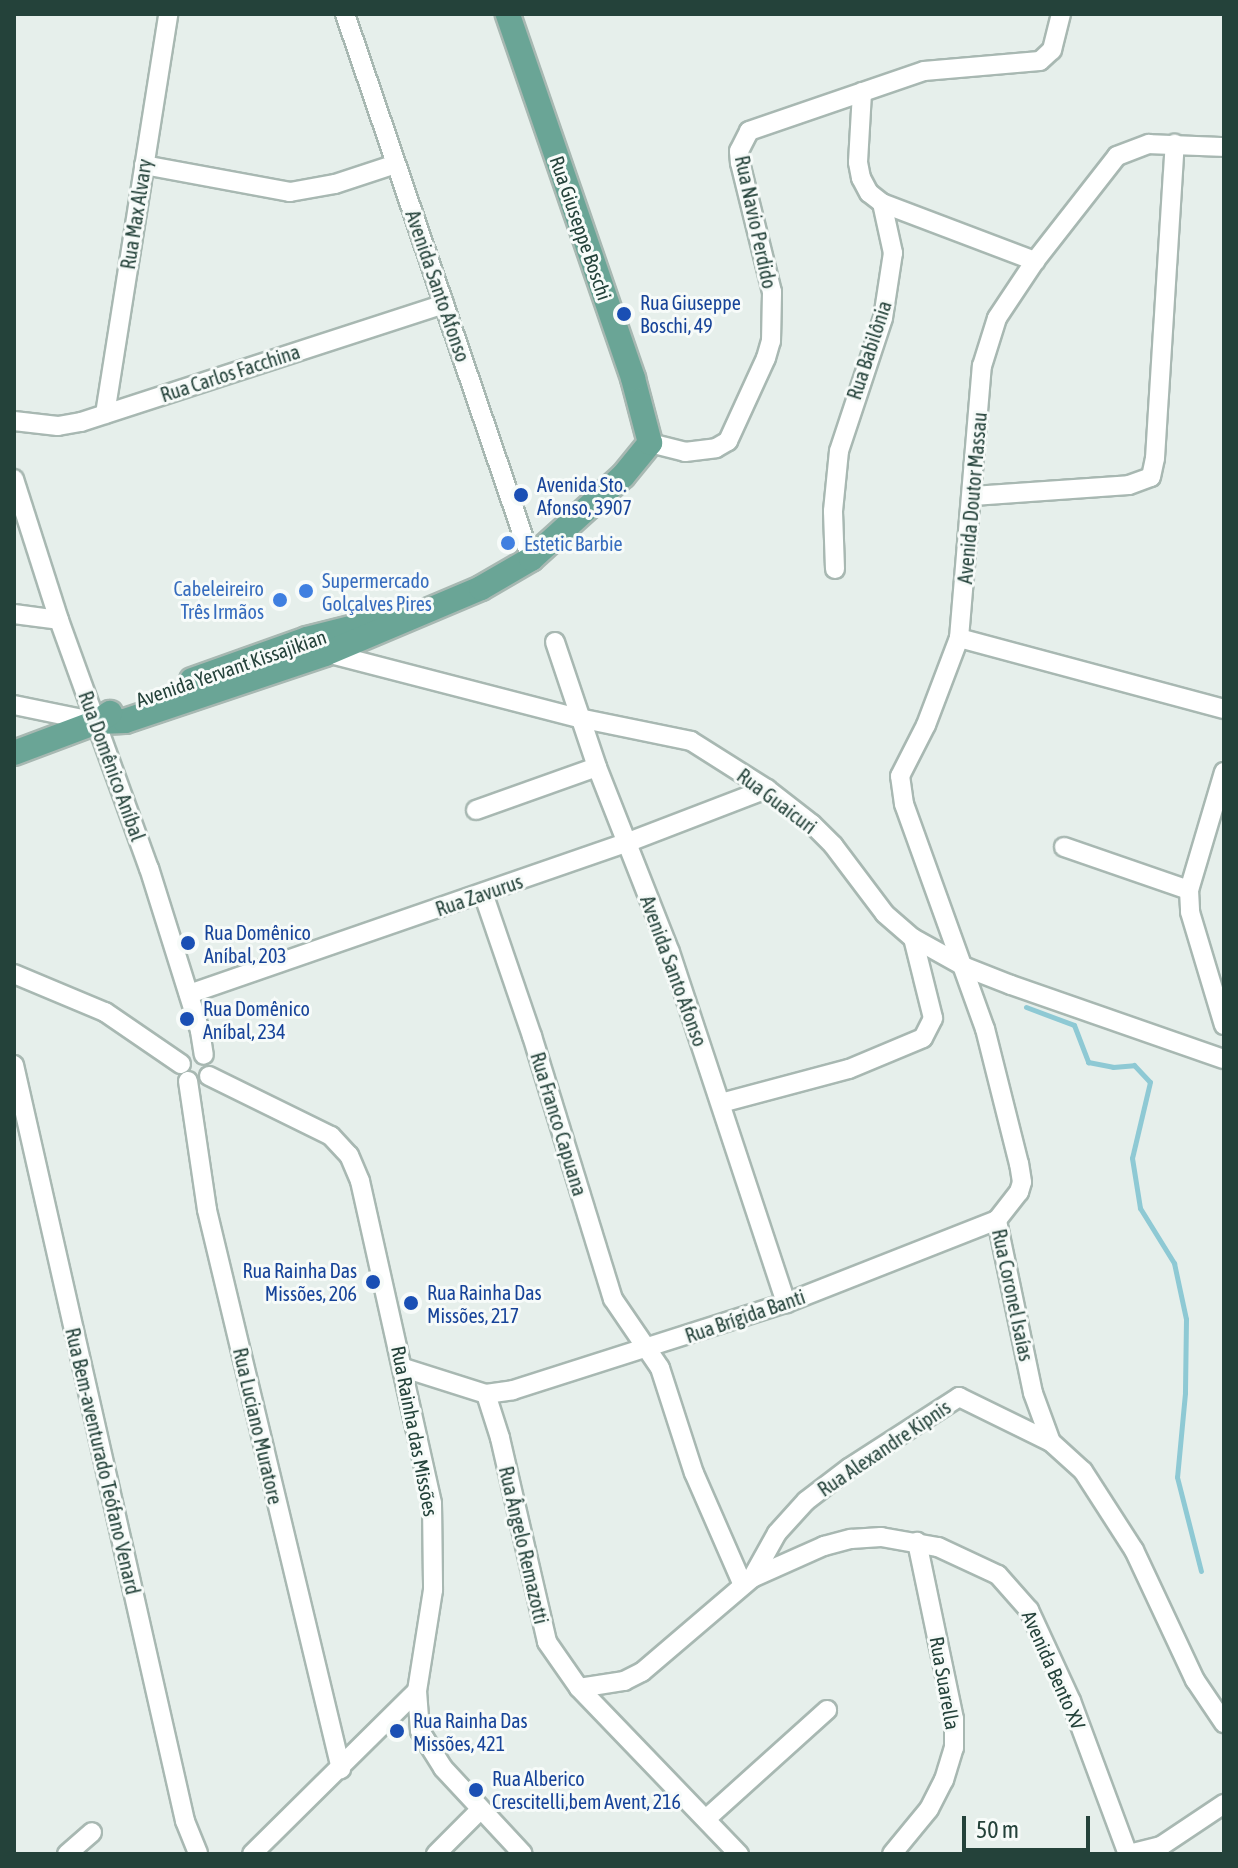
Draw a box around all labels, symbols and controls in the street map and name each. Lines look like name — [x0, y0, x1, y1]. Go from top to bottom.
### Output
street label: Rua Giuseppe Boschi — [545, 153, 617, 303]
street label: Rua Navio Perdido — [730, 153, 782, 291]
street label: Rua Max Alvary — [115, 157, 157, 271]
street label: Avenida Santo Afonso — [401, 207, 475, 365]
place label: Rua Giuseppe Boschi, 49 — [640, 290, 741, 337]
street label: Rua Babilônia — [842, 297, 896, 403]
marker: Rua Giuseppe Boschi, 49 — [615, 305, 633, 323]
street label: Rua Carlos Facchina — [157, 339, 303, 407]
street label: Avenida Doutor Massau — [953, 411, 991, 585]
place label: Avenida Sto. Afonso, 3907 — [537, 472, 632, 519]
marker: Avenida Sto. Afonso, 3907 — [512, 486, 530, 504]
place label: Estetic Barbie — [524, 531, 623, 555]
marker: Estetic Barbie — [499, 534, 517, 552]
place label: Supermercado Golçalves Pires — [322, 568, 432, 615]
place label: Cabeleireiro Três Irmãos — [173, 576, 264, 623]
marker: Supermercado Golçalves Pires — [297, 582, 315, 600]
marker: Cabeleireiro Três Irmãos — [271, 591, 289, 609]
street label: Avenida Yervant Kissajikian — [133, 624, 329, 712]
street label: Rua Domênico Aníbal — [74, 688, 150, 844]
street label: Rua Guaicuri — [732, 763, 822, 839]
street label: Rua Zavurus — [432, 869, 526, 921]
street label: Avenida Santo Afonso — [636, 892, 712, 1050]
place label: Rua Domênico Aníbal, 203 — [204, 920, 311, 967]
marker: Rua Domênico Aníbal, 203 — [179, 934, 197, 952]
place label: Rua Domênico Aníbal, 234 — [203, 996, 310, 1043]
marker: Rua Domênico Aníbal, 234 — [178, 1010, 196, 1028]
street label: Rua Franco Capuana — [526, 1049, 592, 1199]
street label: Rua Coronel Isaías — [987, 1227, 1039, 1363]
place label: Rua Rainha Das Missões, 206 — [242, 1258, 357, 1305]
marker: Rua Rainha Das Missões, 206 — [364, 1273, 382, 1291]
place label: Rua Rainha Das Missões, 217 — [427, 1280, 542, 1327]
street label: Rua Brígida Banti — [682, 1284, 808, 1348]
marker: Rua Rainha Das Missões, 217 — [402, 1294, 420, 1312]
street label: Rua Bem-aventurado Teófano Venard — [61, 1325, 145, 1597]
street label: Rua Rainha das Missões — [387, 1344, 443, 1518]
street label: Rua Luciano Muratore — [228, 1345, 288, 1507]
street label: Rua Alexandre Kipnis — [813, 1395, 955, 1501]
street label: Rua Ângelo Remazotti — [494, 1464, 554, 1626]
street label: Avenida Bento XV — [1017, 1607, 1091, 1733]
street label: Rua Suarella — [925, 1635, 965, 1731]
place label: Rua Rainha Das Missões, 421 — [413, 1708, 528, 1755]
marker: Rua Rainha Das Missões, 421 — [388, 1722, 406, 1740]
place label: Rua Alberico Crescitelli,bem Avent, 216 — [492, 1766, 681, 1813]
marker: Rua Alberico Crescitelli,bem Avent, 216 — [467, 1781, 485, 1799]
scale bar — [966, 1800, 1094, 1850]
text: 50 m — [976, 1816, 1019, 1843]

